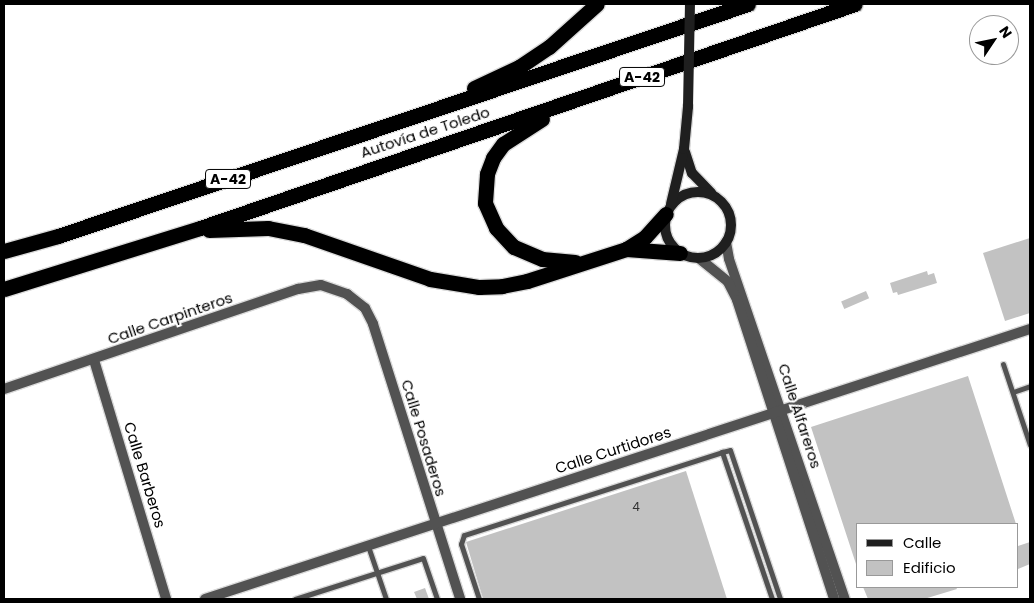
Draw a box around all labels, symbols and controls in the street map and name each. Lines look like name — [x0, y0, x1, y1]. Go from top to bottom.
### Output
north arrow — [969, 15, 1019, 65]
text: N — [994, 22, 1017, 42]
road number: A-42 — [618, 66, 666, 88]
street label: Autovía de Toledo — [358, 103, 492, 161]
road number: A-42 — [204, 168, 252, 190]
street label: Calle Carpinteros — [105, 288, 235, 348]
street label: Calle Alfareros — [775, 361, 825, 471]
street label: Calle Posaderos — [398, 377, 450, 499]
street label: Calle Barberos — [120, 420, 170, 530]
street label: Calle Curtidores — [553, 423, 673, 477]
house number: 4 — [632, 500, 640, 514]
legend — [856, 523, 1019, 588]
text: Calle — [903, 532, 941, 553]
text: Edificio — [903, 557, 956, 578]

